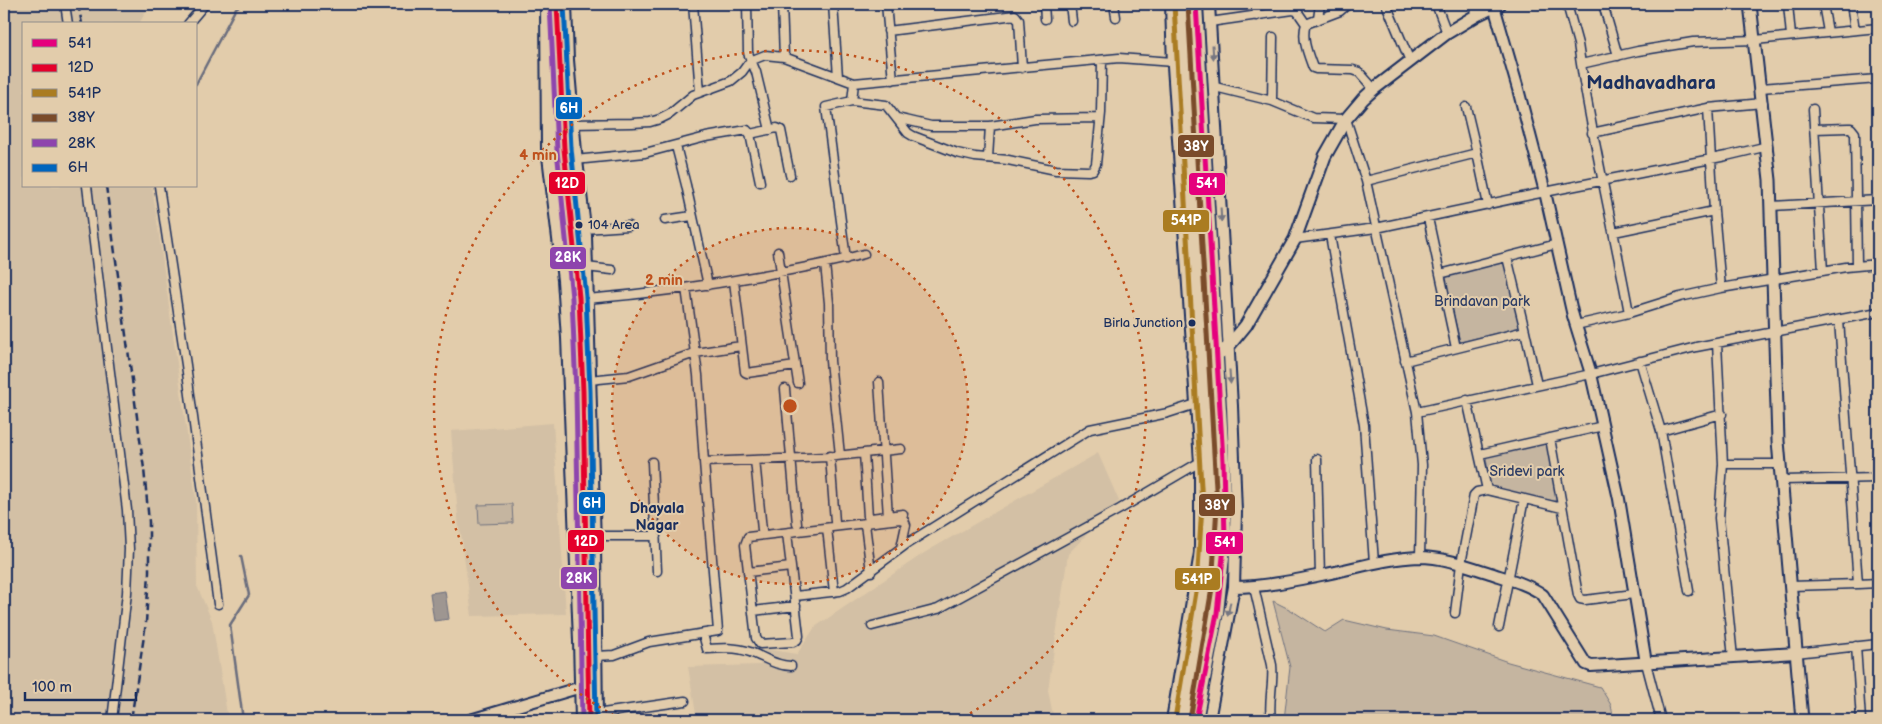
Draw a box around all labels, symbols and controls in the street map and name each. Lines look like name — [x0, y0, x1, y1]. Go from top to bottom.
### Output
legend — [22, 22, 198, 188]
text: 541 — [68, 34, 92, 53]
one-way arrow — [1209, 45, 1217, 61]
text: 12D — [68, 58, 94, 77]
district label: Madhavadhara — [1586, 72, 1716, 95]
text: 541P — [68, 84, 102, 103]
line badge: 6H — [555, 96, 583, 120]
text: 6H — [560, 100, 578, 117]
text: 38Y — [68, 108, 95, 127]
text: 28K — [68, 134, 96, 153]
line badge: 38Y — [1177, 134, 1215, 158]
text: 38Y — [1184, 138, 1209, 155]
text: 4 min — [519, 146, 557, 165]
text: 6H — [68, 158, 88, 177]
line badge: 12D — [548, 171, 586, 195]
line badge: 541 — [1188, 172, 1226, 196]
text: 12D — [555, 175, 579, 192]
text: 541 — [1196, 175, 1218, 192]
one-way arrow — [1218, 207, 1226, 223]
line badge: 541P — [1162, 209, 1210, 233]
text: 541P — [1171, 212, 1202, 229]
place label: 104 Area — [588, 217, 640, 233]
marker: 104 Area — [574, 220, 584, 230]
line badge: 28K — [549, 246, 587, 270]
text: 28K — [555, 249, 582, 266]
text: 2 min — [645, 271, 683, 290]
park label: Brindavan park — [1434, 293, 1530, 310]
place label: Birla Junction — [1103, 315, 1183, 331]
marker: Birla Junction — [1187, 318, 1197, 328]
one-way arrow — [1226, 369, 1234, 385]
centre of rings — [781, 397, 799, 415]
park label: Sridevi park — [1490, 463, 1565, 480]
line badge: 6H — [578, 491, 606, 515]
line badge: 38Y — [1198, 493, 1236, 517]
text: 6H — [583, 495, 601, 512]
text: 38Y — [1205, 497, 1230, 514]
district label: Dhayala Nagar — [630, 499, 684, 535]
line badge: 12D — [567, 529, 605, 553]
line badge: 541 — [1205, 531, 1244, 555]
text: 12D — [574, 533, 598, 550]
text: 541 — [1214, 534, 1236, 551]
line badge: 28K — [560, 566, 598, 590]
line badge: 541P — [1174, 567, 1221, 591]
text: 28K — [566, 570, 593, 587]
text: 541P — [1182, 571, 1213, 588]
one-way arrow — [1225, 601, 1233, 617]
scale bar — [25, 669, 136, 701]
text: 100 m — [32, 678, 72, 697]

